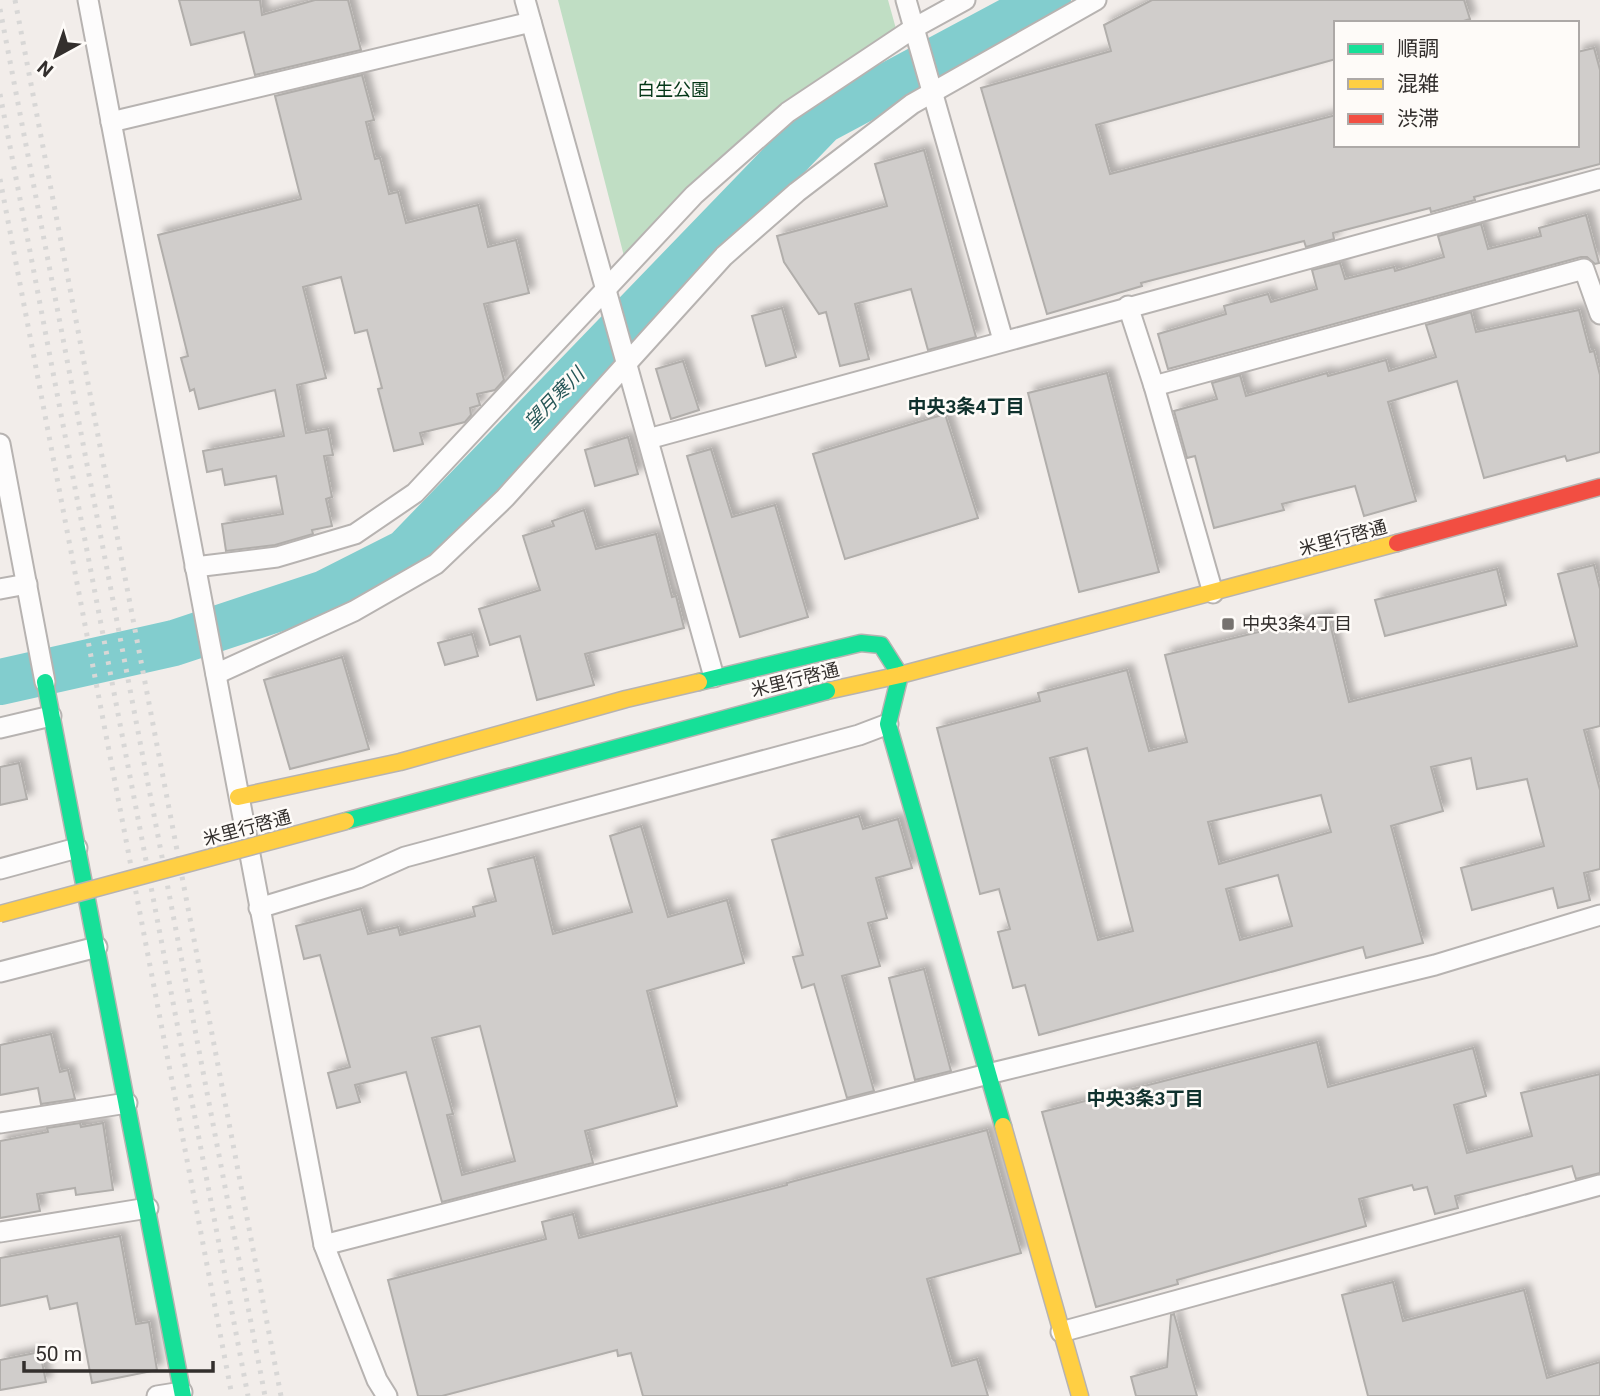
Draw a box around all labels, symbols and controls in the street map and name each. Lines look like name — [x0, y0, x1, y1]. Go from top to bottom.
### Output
north arrow — [21, 21, 91, 91]
legend — [1334, 21, 1579, 147]
text: 順調 — [1397, 37, 1439, 61]
text: N — [33, 56, 58, 82]
text: 混雑 — [1397, 72, 1439, 96]
park label: 白生公園 — [637, 79, 709, 100]
text: 渋滞 — [1397, 107, 1439, 131]
water label: 望月寒川 — [520, 362, 590, 434]
district label: 中央3条4丁目 — [908, 395, 1024, 418]
street label: 米里行啓通 — [1297, 516, 1389, 559]
place label: 中央3条4丁目 — [1242, 613, 1352, 634]
marker: 中央3条4丁目 — [1220, 616, 1236, 632]
street label: 米里行啓通 — [749, 658, 841, 701]
street label: 米里行啓通 — [201, 806, 293, 849]
district label: 中央3条3丁目 — [1087, 1087, 1203, 1110]
scale bar — [24, 1330, 214, 1374]
text: 50 m — [35, 1342, 82, 1366]

